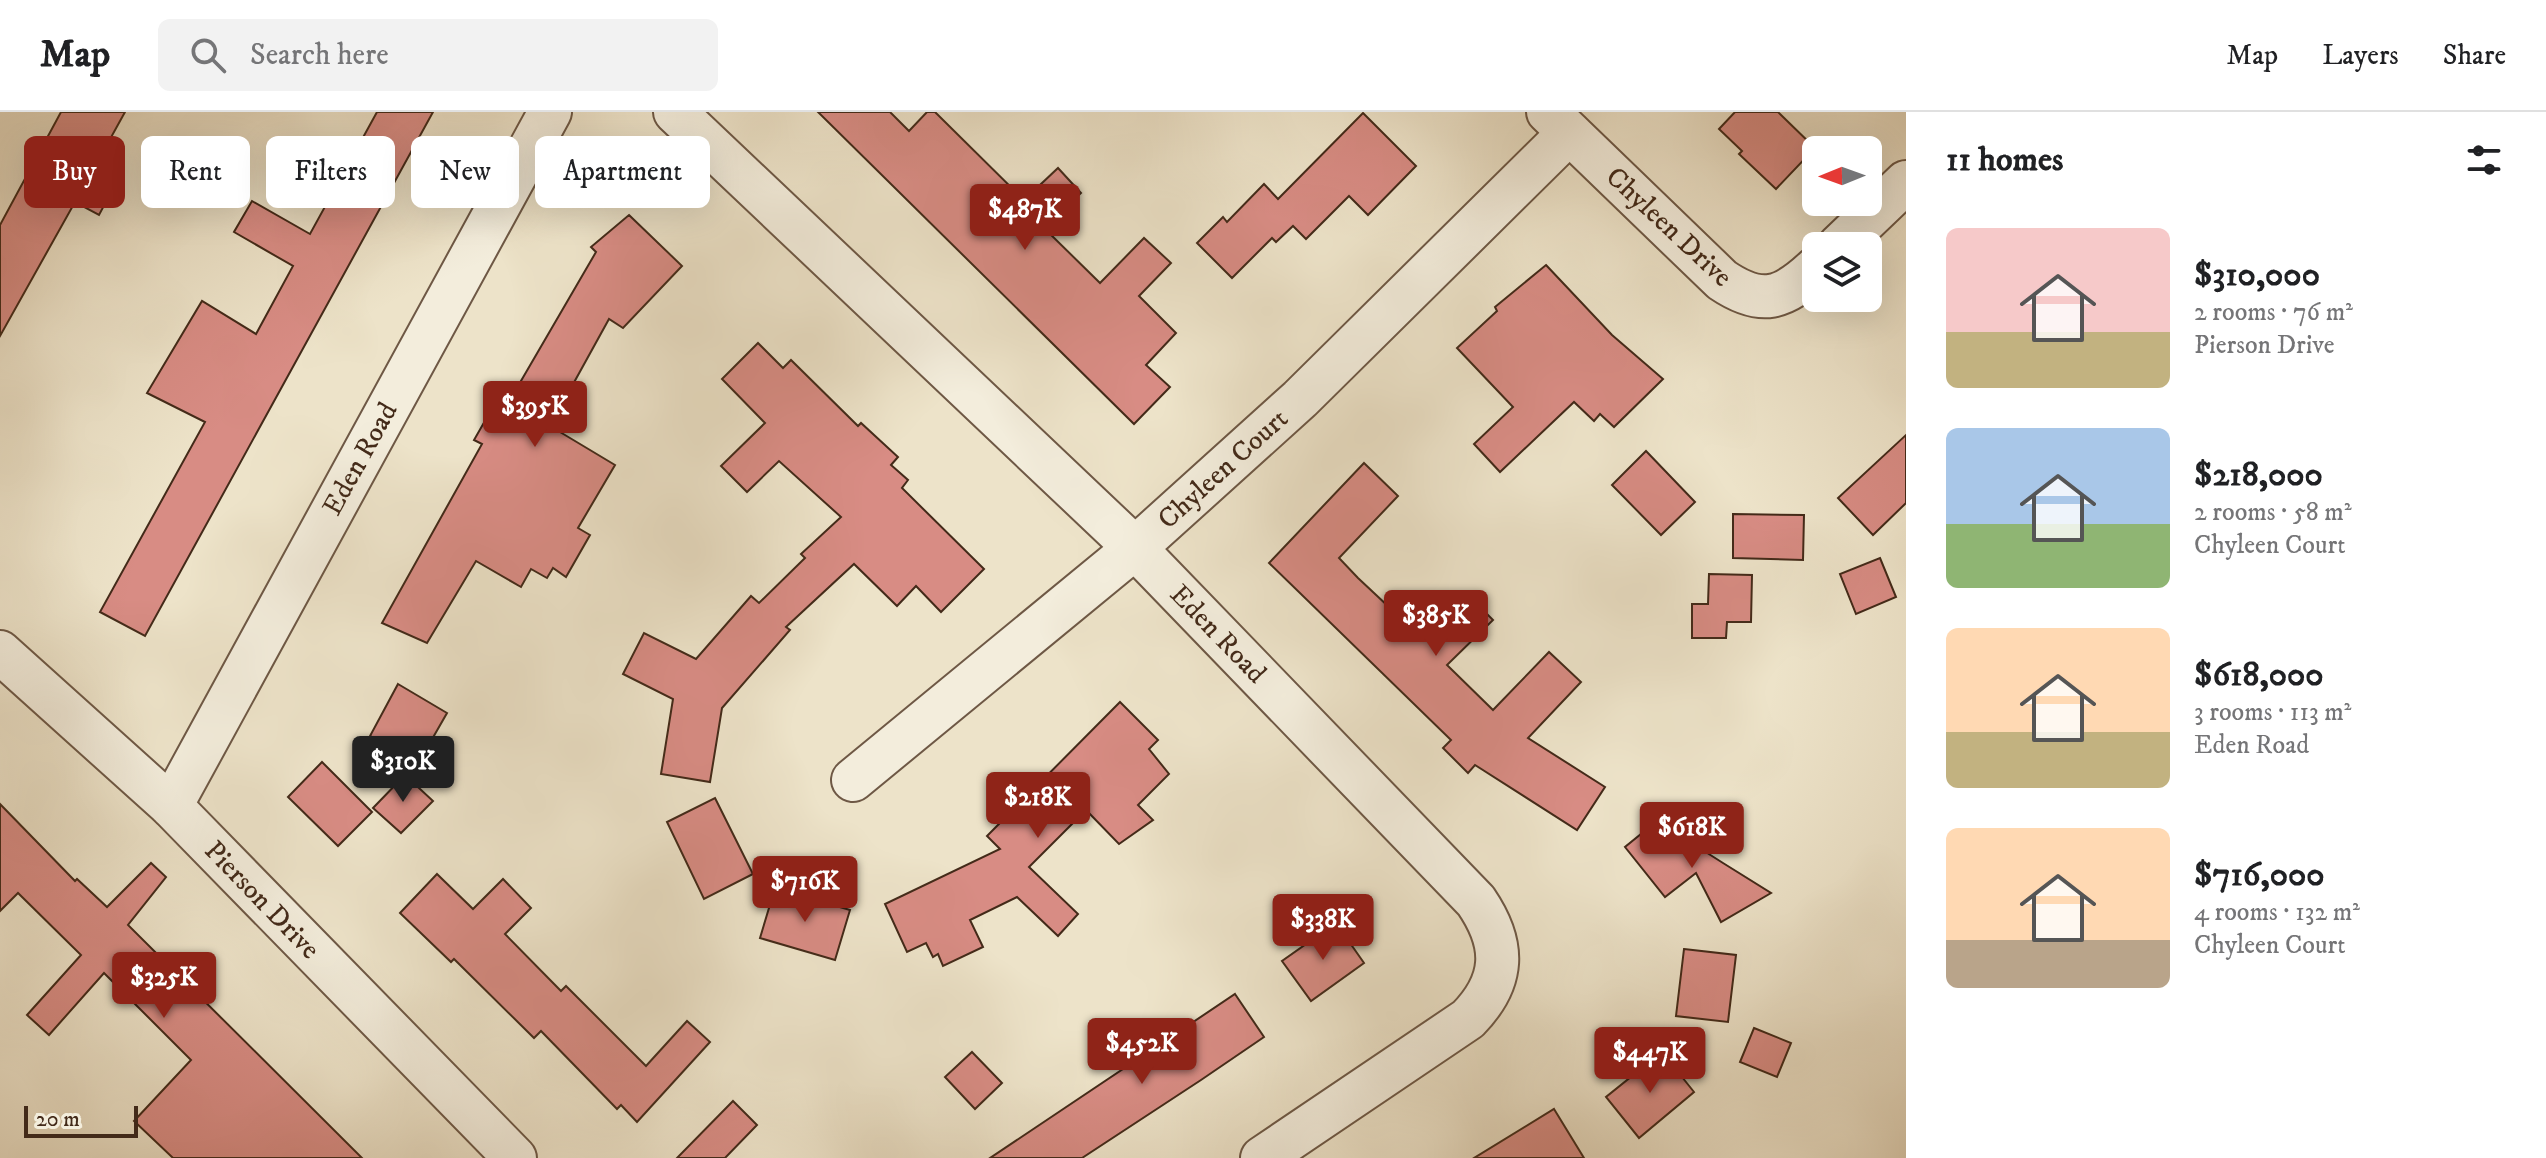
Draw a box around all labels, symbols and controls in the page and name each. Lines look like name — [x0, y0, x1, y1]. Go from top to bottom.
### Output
search box — [158, 19, 718, 91]
text: Map — [40, 31, 110, 79]
icon: search — [186, 33, 230, 77]
text: Search here — [250, 37, 389, 74]
text: Map — [2227, 38, 2278, 73]
text: Layers — [2322, 38, 2399, 73]
text: Share — [2443, 38, 2506, 73]
chip: Buy — [24, 136, 125, 208]
chip: Rent — [141, 136, 250, 208]
chip: Filters — [266, 136, 395, 208]
chip: New — [411, 136, 519, 208]
chip: Apartment — [535, 136, 710, 208]
north arrow — [1802, 136, 1882, 216]
map controls — [1802, 136, 1882, 312]
icon: filters — [2462, 138, 2506, 182]
text: 11 homes — [1946, 139, 2063, 181]
street label: Chyleen Drive — [1598, 160, 1740, 294]
pin: $487K — [969, 184, 1081, 252]
text: $487K — [988, 193, 1062, 226]
button: layers — [1802, 232, 1882, 312]
text: $310,000 — [2194, 254, 2320, 296]
icon: home — [2010, 260, 2106, 356]
text: 2 rooms · 76 m² — [2194, 296, 2353, 329]
text: Pierson Drive — [2194, 329, 2335, 362]
pin: $395K — [479, 381, 591, 449]
text: $395K — [501, 390, 569, 423]
street label: Eden Road — [315, 396, 405, 522]
street label: Chyleen Court — [1151, 401, 1295, 537]
text: $218,000 — [2194, 454, 2323, 496]
icon: home — [2010, 460, 2106, 556]
text: 2 rooms · 58 m² — [2194, 496, 2352, 529]
text: Chyleen Court — [2194, 529, 2346, 562]
street label: Eden Road — [1162, 577, 1274, 691]
pin: $385K — [1380, 590, 1492, 658]
text: $385K — [1402, 599, 1470, 632]
text: $618,000 — [2194, 654, 2324, 696]
icon: home — [2010, 660, 2106, 756]
text: 3 rooms · 113 m² — [2194, 696, 2351, 729]
text: Eden Road — [2194, 729, 2309, 762]
pin: $310K — [347, 736, 459, 804]
text: $310K — [370, 745, 436, 778]
pin: $218K — [982, 772, 1094, 840]
text: $218K — [1004, 781, 1072, 814]
pin: $618K — [1636, 802, 1748, 870]
text: $618K — [1658, 811, 1726, 844]
street label: Pierson Drive — [197, 833, 327, 967]
text: $716,000 — [2194, 854, 2325, 896]
pin: $716K — [749, 856, 861, 924]
icon: home — [2010, 860, 2106, 956]
text: $716K — [770, 865, 840, 898]
pin: $338K — [1267, 894, 1379, 962]
text: 4 rooms · 132 m² — [2194, 896, 2360, 929]
text: $338K — [1291, 903, 1355, 936]
text: Chyleen Court — [2194, 929, 2346, 962]
pin: $325K — [108, 952, 220, 1020]
text: $325K — [130, 961, 198, 994]
pin: $452K — [1086, 1018, 1198, 1086]
text: $452K — [1106, 1027, 1178, 1060]
pin: $447K — [1594, 1027, 1706, 1095]
text: $447K — [1612, 1036, 1688, 1069]
scale bar — [24, 1102, 138, 1138]
text: 20 m — [36, 1106, 80, 1133]

